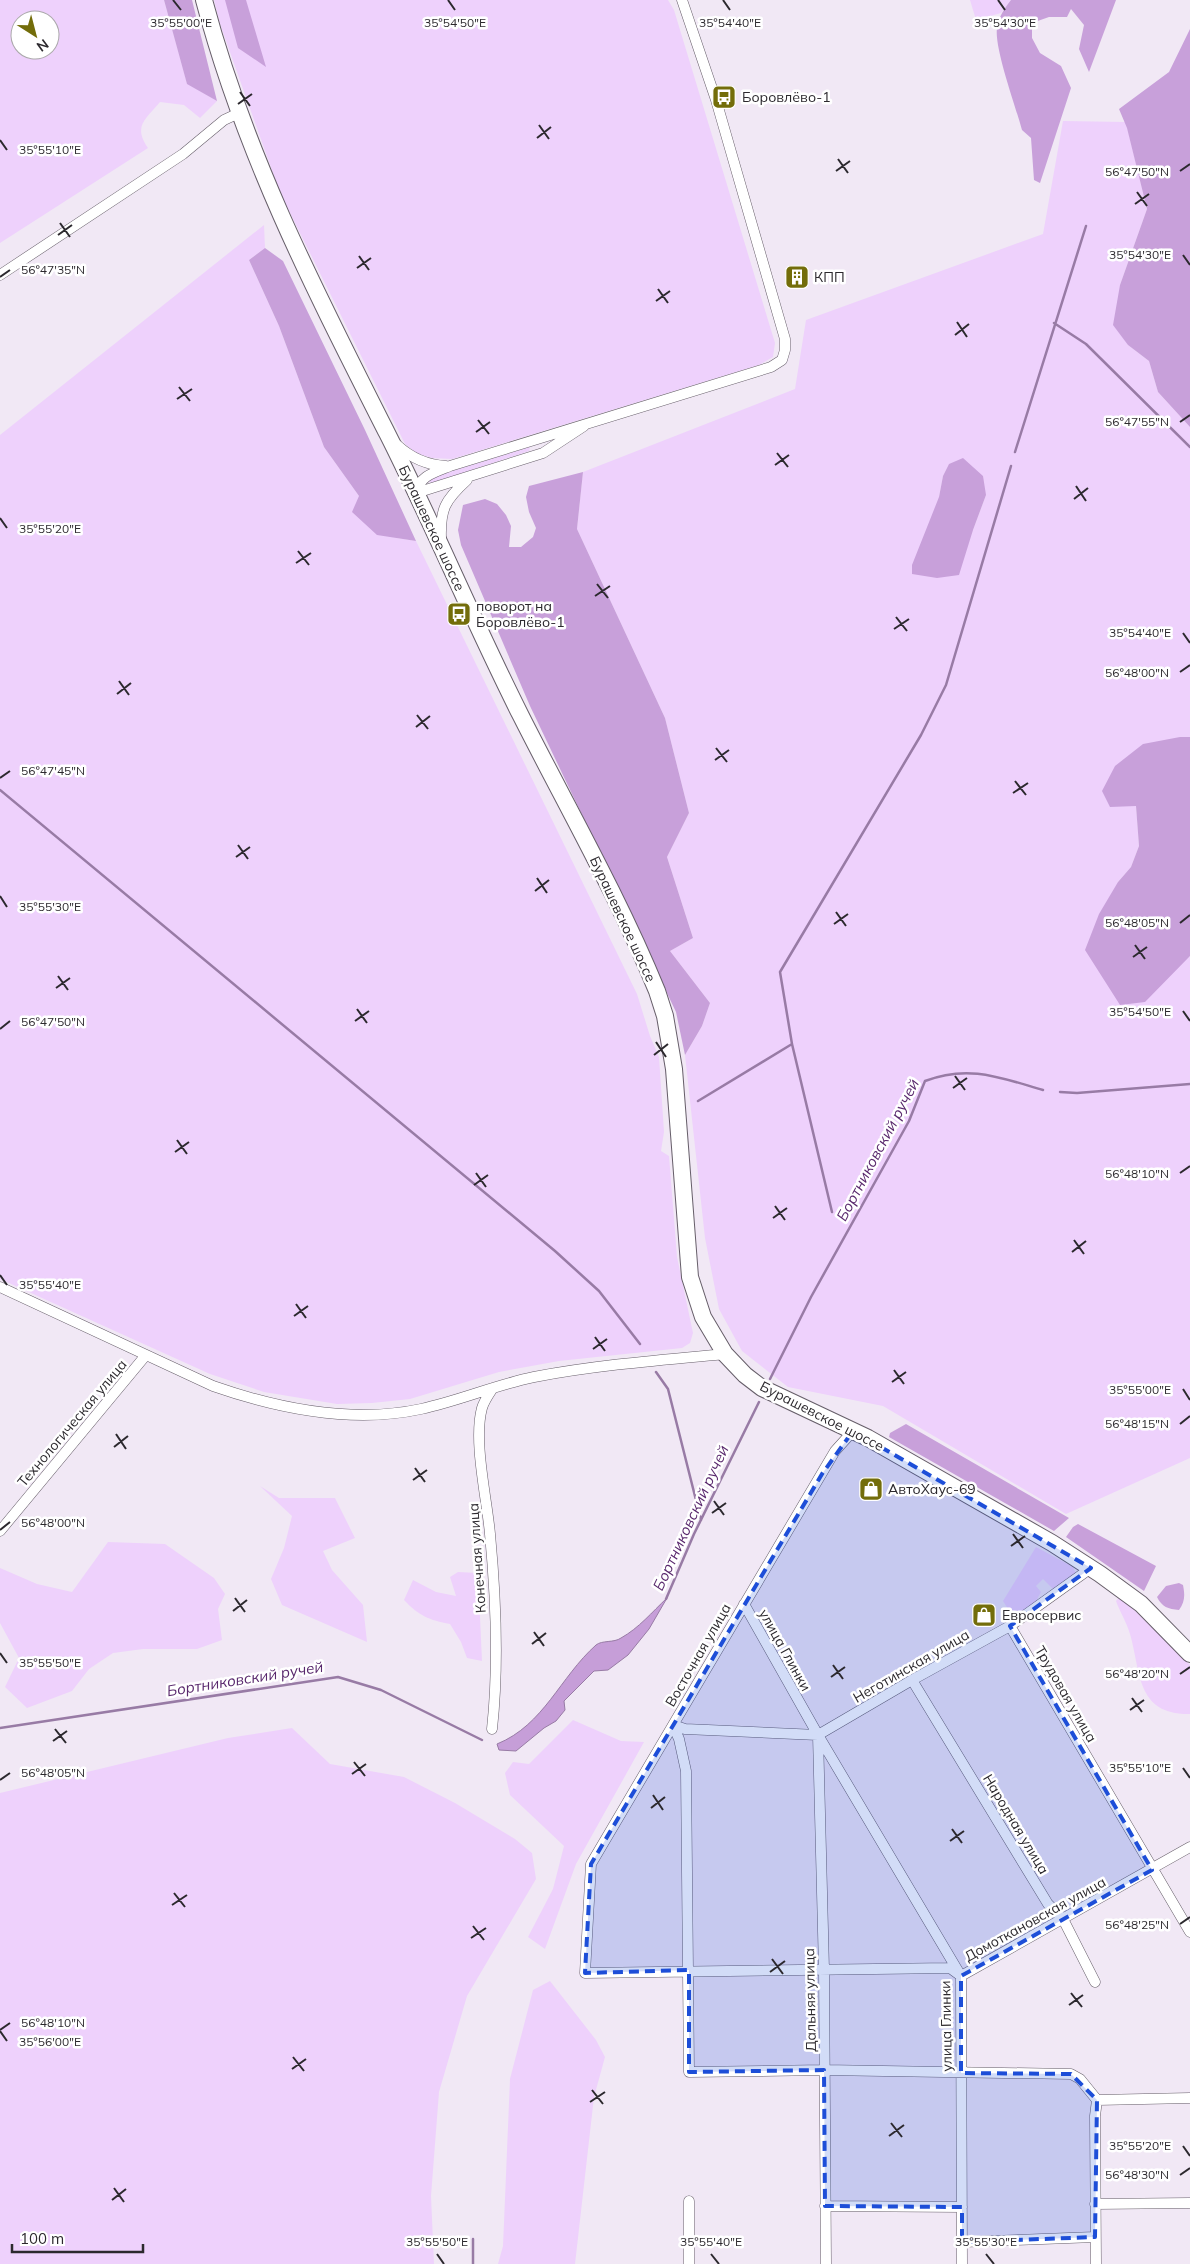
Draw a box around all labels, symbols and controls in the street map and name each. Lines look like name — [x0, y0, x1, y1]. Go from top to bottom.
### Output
north arrow — [10, 10, 60, 60]
text: 35°55'00"E — [150, 15, 212, 30]
text: 35°54'50"E — [424, 15, 486, 30]
text: 35°54'40"E — [699, 15, 761, 30]
text: 35°54'30"E — [974, 15, 1036, 30]
text: N — [33, 35, 52, 56]
bus stop icon: Боровлёво-1 — [711, 84, 737, 110]
place label: Боровлёво-1 — [742, 88, 831, 106]
text: 35°55'10"E — [19, 142, 81, 157]
text: 56°47'50"N — [1105, 164, 1169, 179]
text: 35°54'30"E — [1109, 247, 1171, 262]
text: 56°47'35"N — [21, 262, 85, 277]
building icon: КПП — [784, 264, 810, 290]
place label: КПП — [814, 268, 845, 286]
text: 56°47'55"N — [1105, 414, 1169, 429]
street label: Бурашевское шоссе — [395, 462, 469, 594]
text: 35°55'20"E — [19, 521, 81, 536]
place label: поворот на Боровлёво-1 — [476, 597, 565, 631]
bus stop icon: поворот на Боровлёво-1 — [446, 601, 472, 627]
text: 35°54'40"E — [1109, 625, 1171, 640]
text: 56°48'00"N — [1105, 665, 1169, 680]
text: 56°47'45"N — [21, 763, 85, 778]
street label: Бурашевское шоссе — [586, 853, 660, 985]
text: 35°55'30"E — [19, 899, 81, 914]
text: 56°48'05"N — [1105, 915, 1169, 930]
text: 35°54'50"E — [1109, 1004, 1171, 1019]
text: 56°47'50"N — [21, 1014, 85, 1029]
water label: Бортниковский ручей — [832, 1075, 923, 1224]
text: 56°48'10"N — [1105, 1166, 1169, 1181]
text: 35°55'40"E — [19, 1277, 81, 1292]
street label: Технологическая улица — [13, 1356, 131, 1490]
street label: Бурашевское шоссе — [757, 1377, 887, 1455]
text: 35°55'00"E — [1109, 1382, 1171, 1397]
text: 56°48'15"N — [1105, 1416, 1169, 1431]
water label: Бортниковский ручей — [649, 1442, 733, 1593]
shop icon: АвтоХаус-69 — [858, 1476, 884, 1502]
place label: АвтоХаус-69 — [888, 1480, 976, 1498]
street label: Конечная улица — [464, 1502, 490, 1614]
text: 56°48'00"N — [21, 1515, 85, 1530]
street label: Восточная улица — [661, 1600, 735, 1710]
shop icon: Евросервис — [971, 1602, 997, 1628]
street label: улица Глинки — [755, 1606, 815, 1694]
place label: Евросервис — [1002, 1606, 1081, 1624]
street label: Неготинская улица — [850, 1625, 972, 1707]
street label: Трудовая улица — [1031, 1643, 1101, 1745]
text: 35°55'50"E — [19, 1655, 81, 1670]
water label: Бортниковский ручей — [165, 1657, 325, 1700]
text: 56°48'20"N — [1105, 1666, 1169, 1681]
text: 35°55'10"E — [1109, 1760, 1171, 1775]
text: 56°48'05"N — [21, 1765, 85, 1780]
street label: Народная улица — [979, 1771, 1053, 1877]
street label: Домоткановская улица — [961, 1873, 1109, 1965]
text: 56°48'25"N — [1105, 1917, 1169, 1932]
street label: Дальняя улица — [800, 1948, 820, 2052]
street label: улица Глинки — [936, 1980, 956, 2072]
text: 56°48'10"N — [21, 2015, 85, 2030]
text: 35°56'00"E — [19, 2034, 81, 2049]
text: 35°55'20"E — [1109, 2138, 1171, 2153]
text: 56°48'30"N — [1105, 2167, 1169, 2182]
scale bar — [12, 2222, 144, 2254]
text: 100 m — [20, 2229, 64, 2248]
text: 35°55'50"E — [406, 2234, 468, 2249]
text: 35°55'40"E — [680, 2234, 742, 2249]
text: 35°55'30"E — [955, 2234, 1017, 2249]

